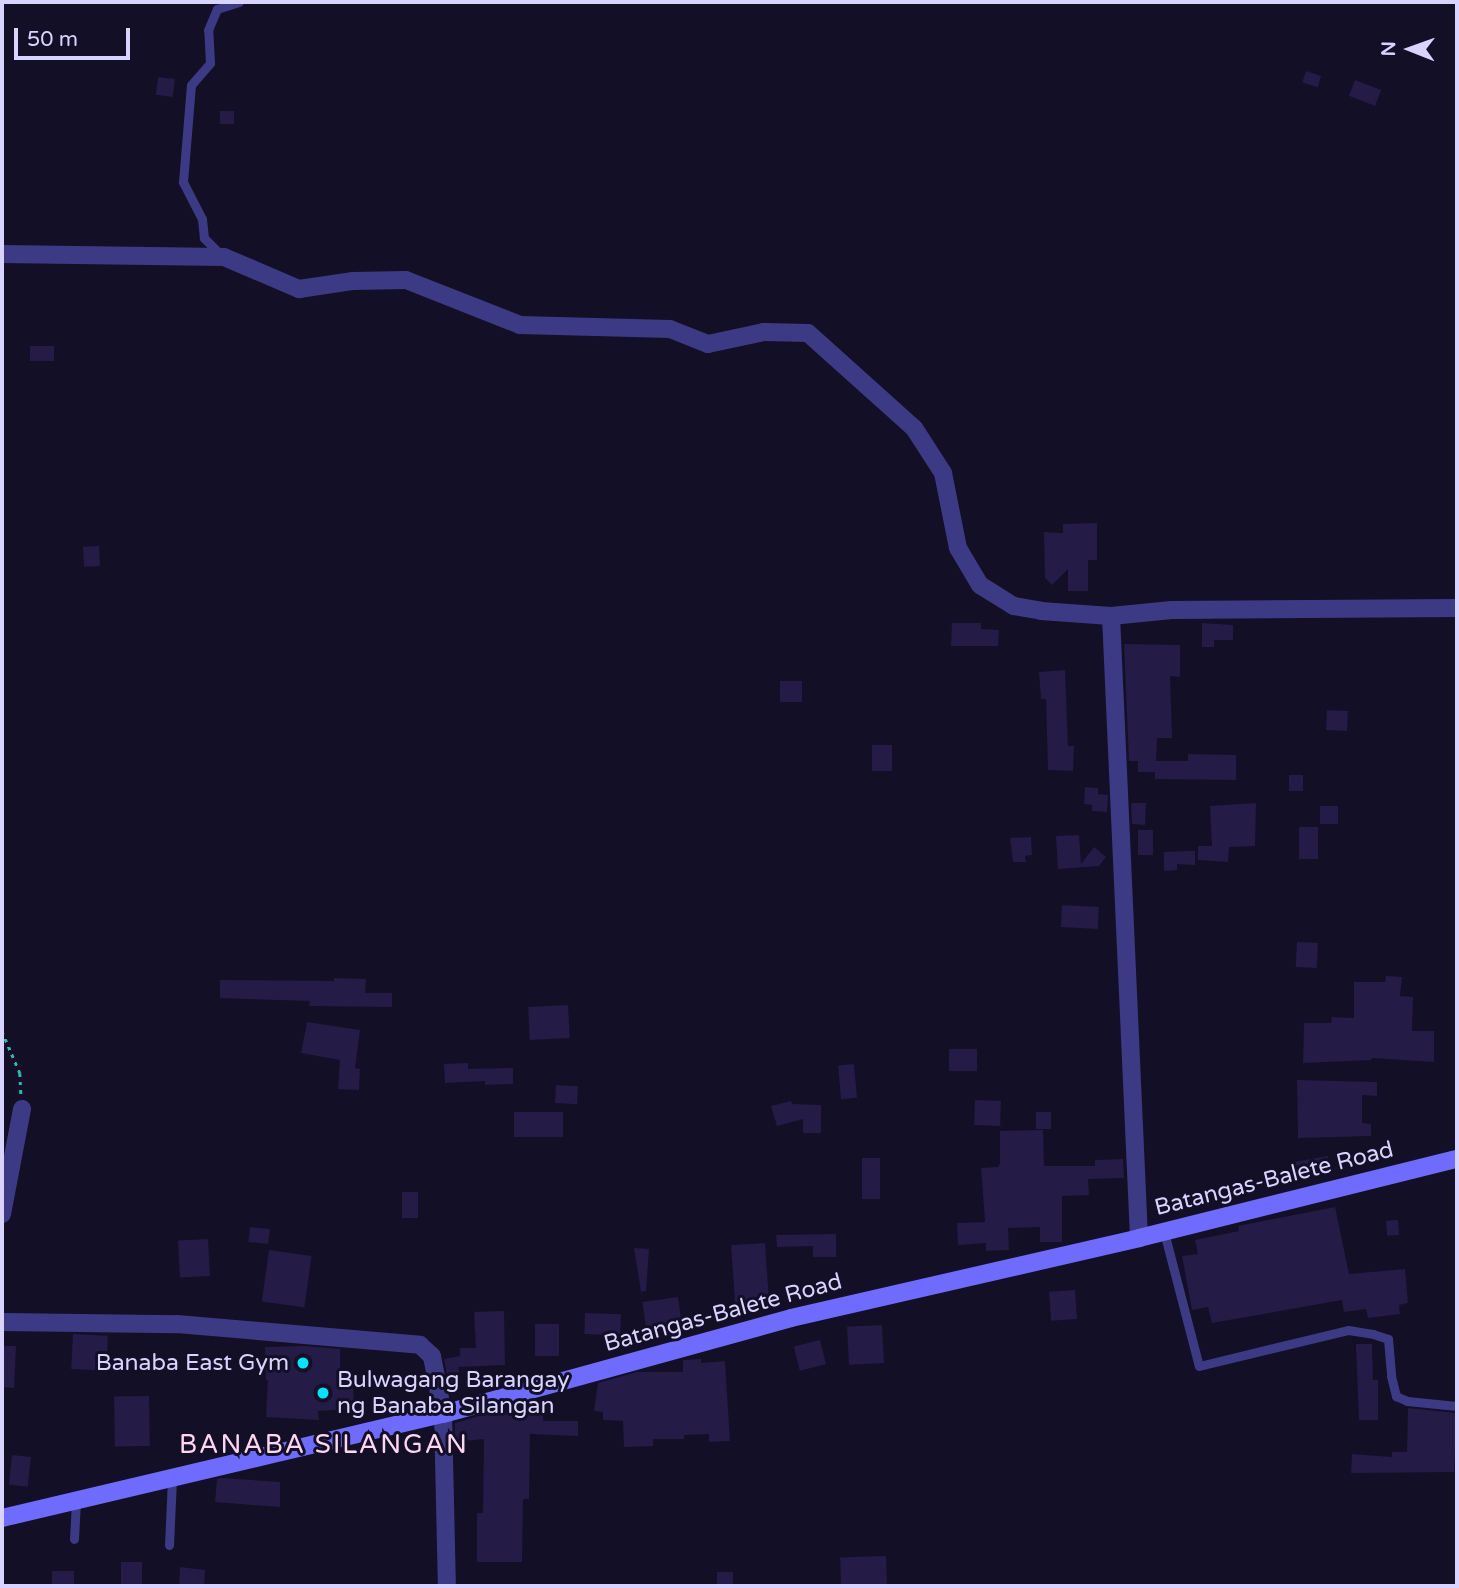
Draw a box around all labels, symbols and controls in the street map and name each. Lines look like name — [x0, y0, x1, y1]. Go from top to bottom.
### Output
scale bar — [18, 14, 133, 58]
north arrow — [1375, 14, 1445, 84]
text: 50 m — [27, 27, 78, 52]
text: N — [1378, 41, 1400, 56]
street label: Batangas-Balete Road — [1152, 1136, 1396, 1222]
street label: Batangas-Balete Road — [601, 1268, 845, 1358]
place label: Banaba East Gym — [96, 1349, 289, 1377]
marker: Banaba East Gym — [295, 1355, 311, 1371]
place label: Bulwagang Barangay ng Banaba Silangan — [337, 1366, 570, 1420]
marker: Bulwagang Barangay ng Banaba Silangan — [315, 1385, 331, 1401]
district label: BANABA SILANGAN — [181, 1429, 467, 1461]

